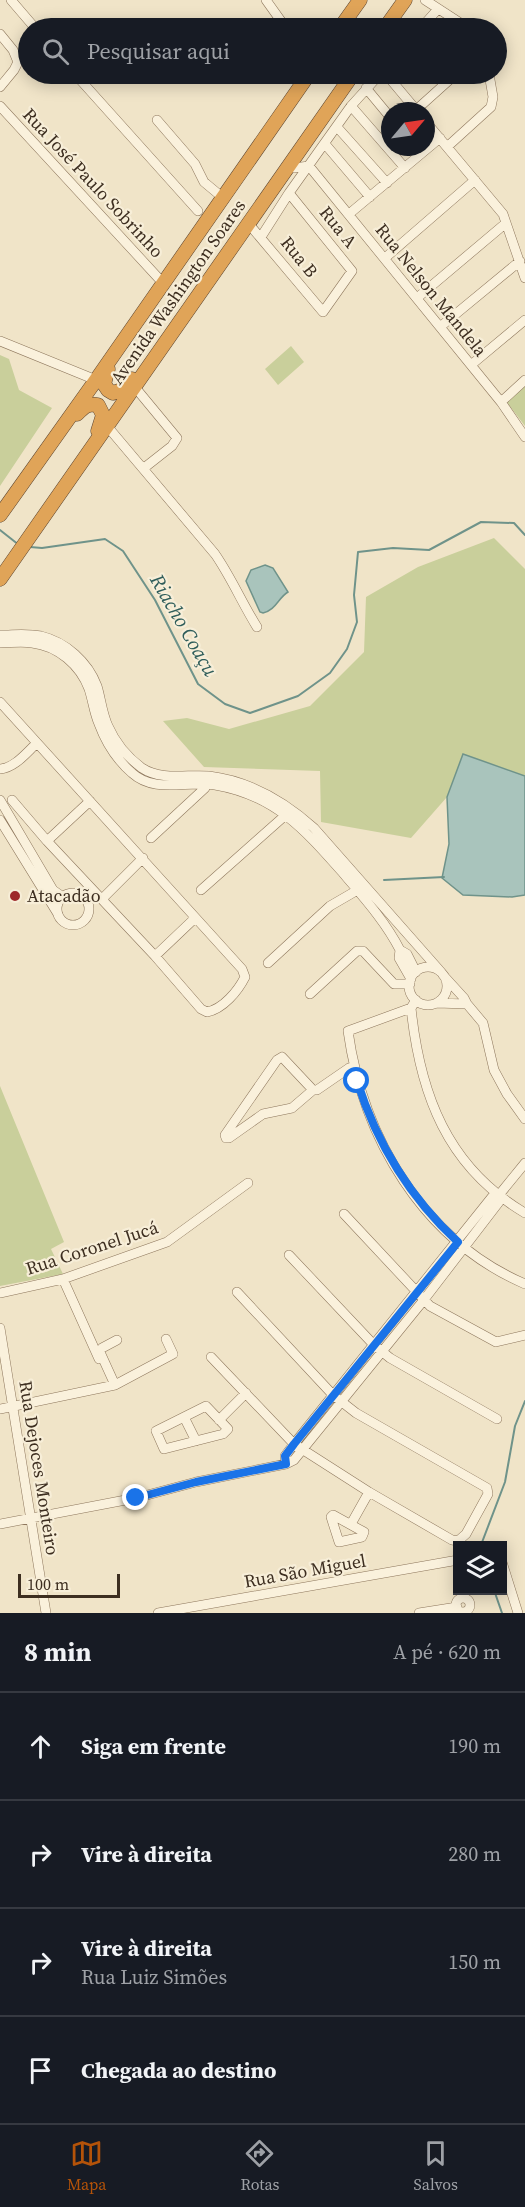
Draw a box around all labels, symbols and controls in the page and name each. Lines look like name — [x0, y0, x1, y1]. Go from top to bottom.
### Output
search box — [18, 18, 507, 84]
icon: search — [39, 35, 72, 68]
text: Pesquisar aqui — [87, 36, 230, 66]
street label: Rua José Paulo Sobrinho — [17, 102, 170, 263]
north arrow — [381, 102, 435, 156]
street label: Avenida Washington Soares — [104, 194, 251, 389]
street label: Rua A — [314, 200, 363, 253]
street label: Rua Nelson Mandela — [370, 218, 494, 362]
street label: Rua B — [275, 231, 324, 283]
water label: Riacho Coaçu — [143, 568, 225, 682]
place label: Atacadão — [27, 883, 101, 908]
marker: Atacadão — [8, 889, 22, 903]
route start — [343, 1067, 369, 1093]
street label: Rua Coronel Jucá — [22, 1214, 162, 1281]
street label: Rua Dejoces Monteiro — [13, 1379, 66, 1557]
route end — [122, 1484, 148, 1510]
map controls — [453, 1541, 507, 1595]
button: layers — [453, 1541, 507, 1595]
street label: Rua São Miguel — [242, 1547, 368, 1594]
scale bar — [18, 1571, 120, 1598]
text: 100 m — [27, 1573, 69, 1595]
text: 8 min — [24, 1634, 91, 1670]
text: A pé · 620 m — [393, 1638, 501, 1666]
icon: ahead — [24, 1730, 57, 1763]
text: Siga em frente — [81, 1731, 226, 1761]
text: 190 m — [448, 1732, 501, 1760]
icon: right — [24, 1838, 57, 1871]
text: Vire à direita — [81, 1839, 212, 1869]
text: 280 m — [448, 1840, 501, 1868]
text: Vire à direita — [81, 1933, 212, 1963]
icon: right — [24, 1946, 57, 1979]
text: 150 m — [448, 1948, 501, 1976]
text: Rua Luiz Simões — [81, 1963, 227, 1991]
icon: arrive — [24, 2054, 57, 2087]
text: Chegada ao destino — [81, 2055, 276, 2085]
tab: Mapa — [67, 2137, 106, 2195]
tab: Rotas — [240, 2137, 280, 2195]
tab: Salvos — [414, 2137, 458, 2195]

